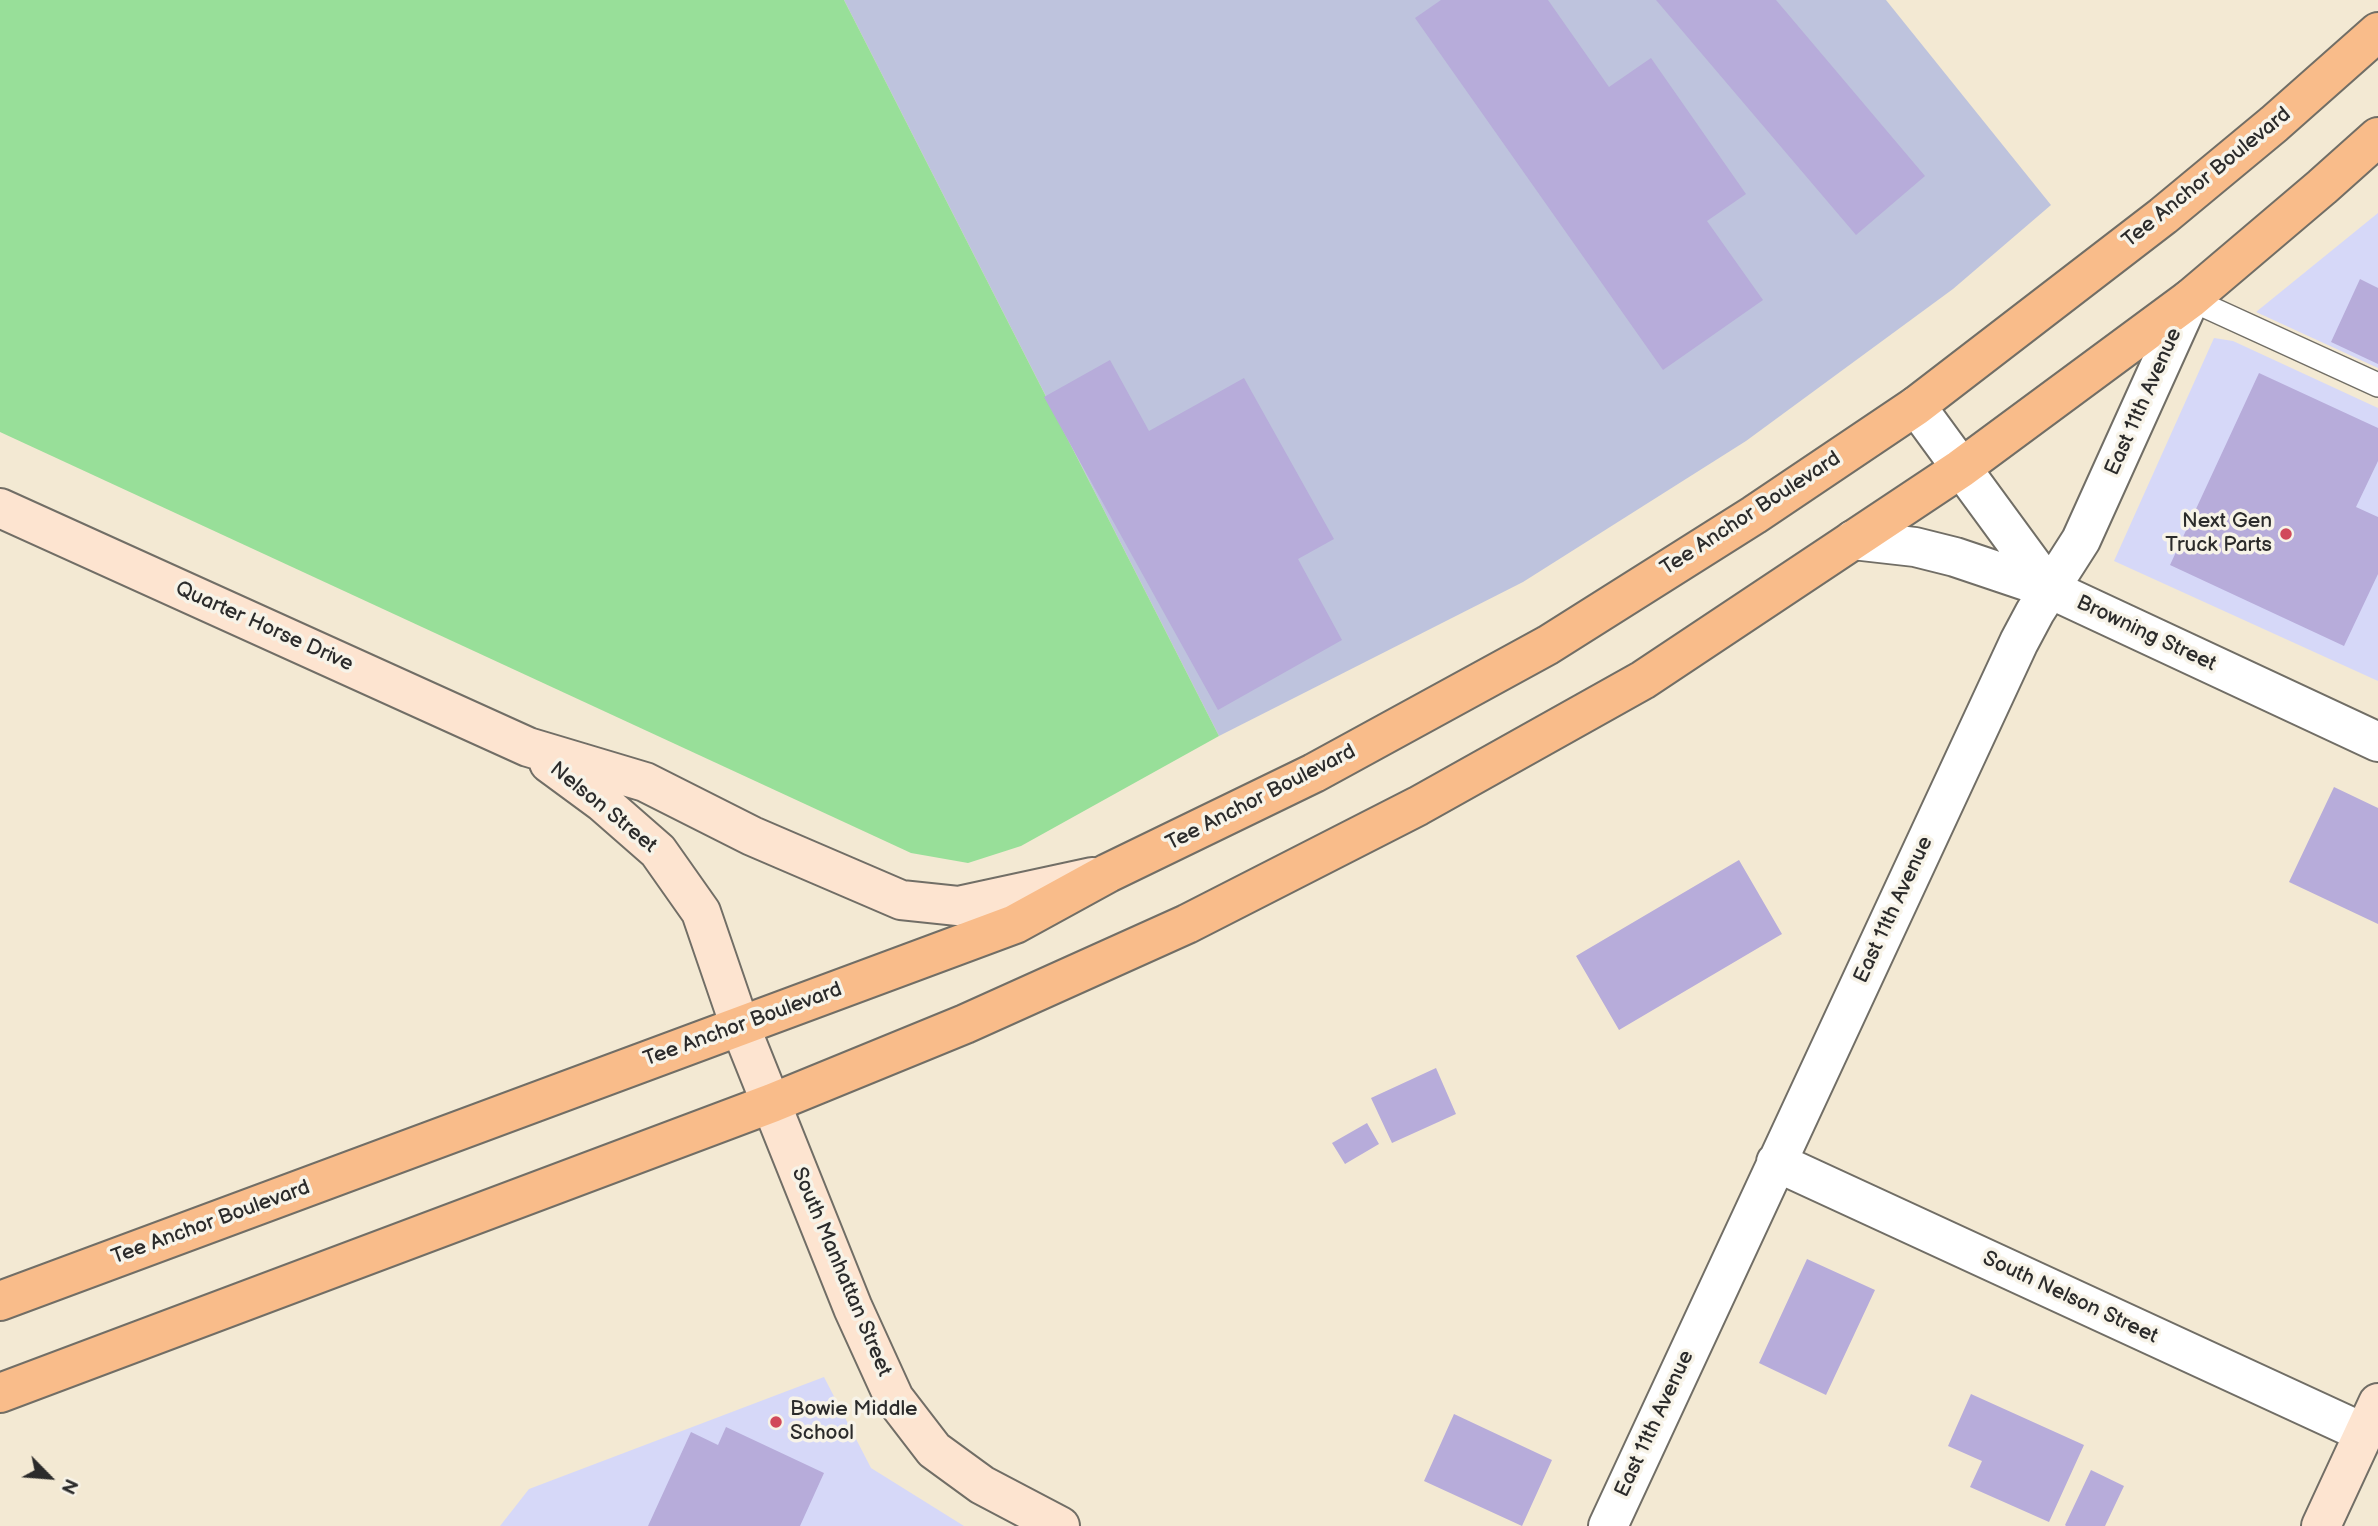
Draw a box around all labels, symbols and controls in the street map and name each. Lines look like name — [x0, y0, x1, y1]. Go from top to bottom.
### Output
street label: Tee Anchor Boulevard — [2118, 102, 2296, 254]
street label: East 11th Avenue — [2100, 324, 2188, 480]
street label: Tee Anchor Boulevard — [1656, 446, 1846, 582]
place label: Next Gen Truck Parts — [2165, 509, 2272, 559]
marker: Next Gen Truck Parts — [2278, 526, 2294, 542]
street label: Quarter Horse Drive — [171, 576, 357, 678]
street label: Browning Street — [2072, 591, 2220, 677]
street label: Tee Anchor Boulevard — [1162, 739, 1360, 857]
street label: Nelson Street — [544, 757, 662, 859]
street label: East 11th Avenue — [1849, 833, 1939, 987]
street label: Tee Anchor Boulevard — [640, 977, 846, 1073]
street label: South Manhattan Street — [786, 1164, 896, 1380]
street label: Tee Anchor Boulevard — [108, 1175, 314, 1271]
street label: South Nelson Street — [1978, 1246, 2162, 1350]
street label: East 11th Avenue — [1610, 1347, 1700, 1501]
place label: Bowie Middle School — [790, 1397, 917, 1447]
marker: Bowie Middle School — [768, 1414, 784, 1430]
north arrow — [14, 1442, 84, 1512]
text: N — [55, 1475, 82, 1497]

